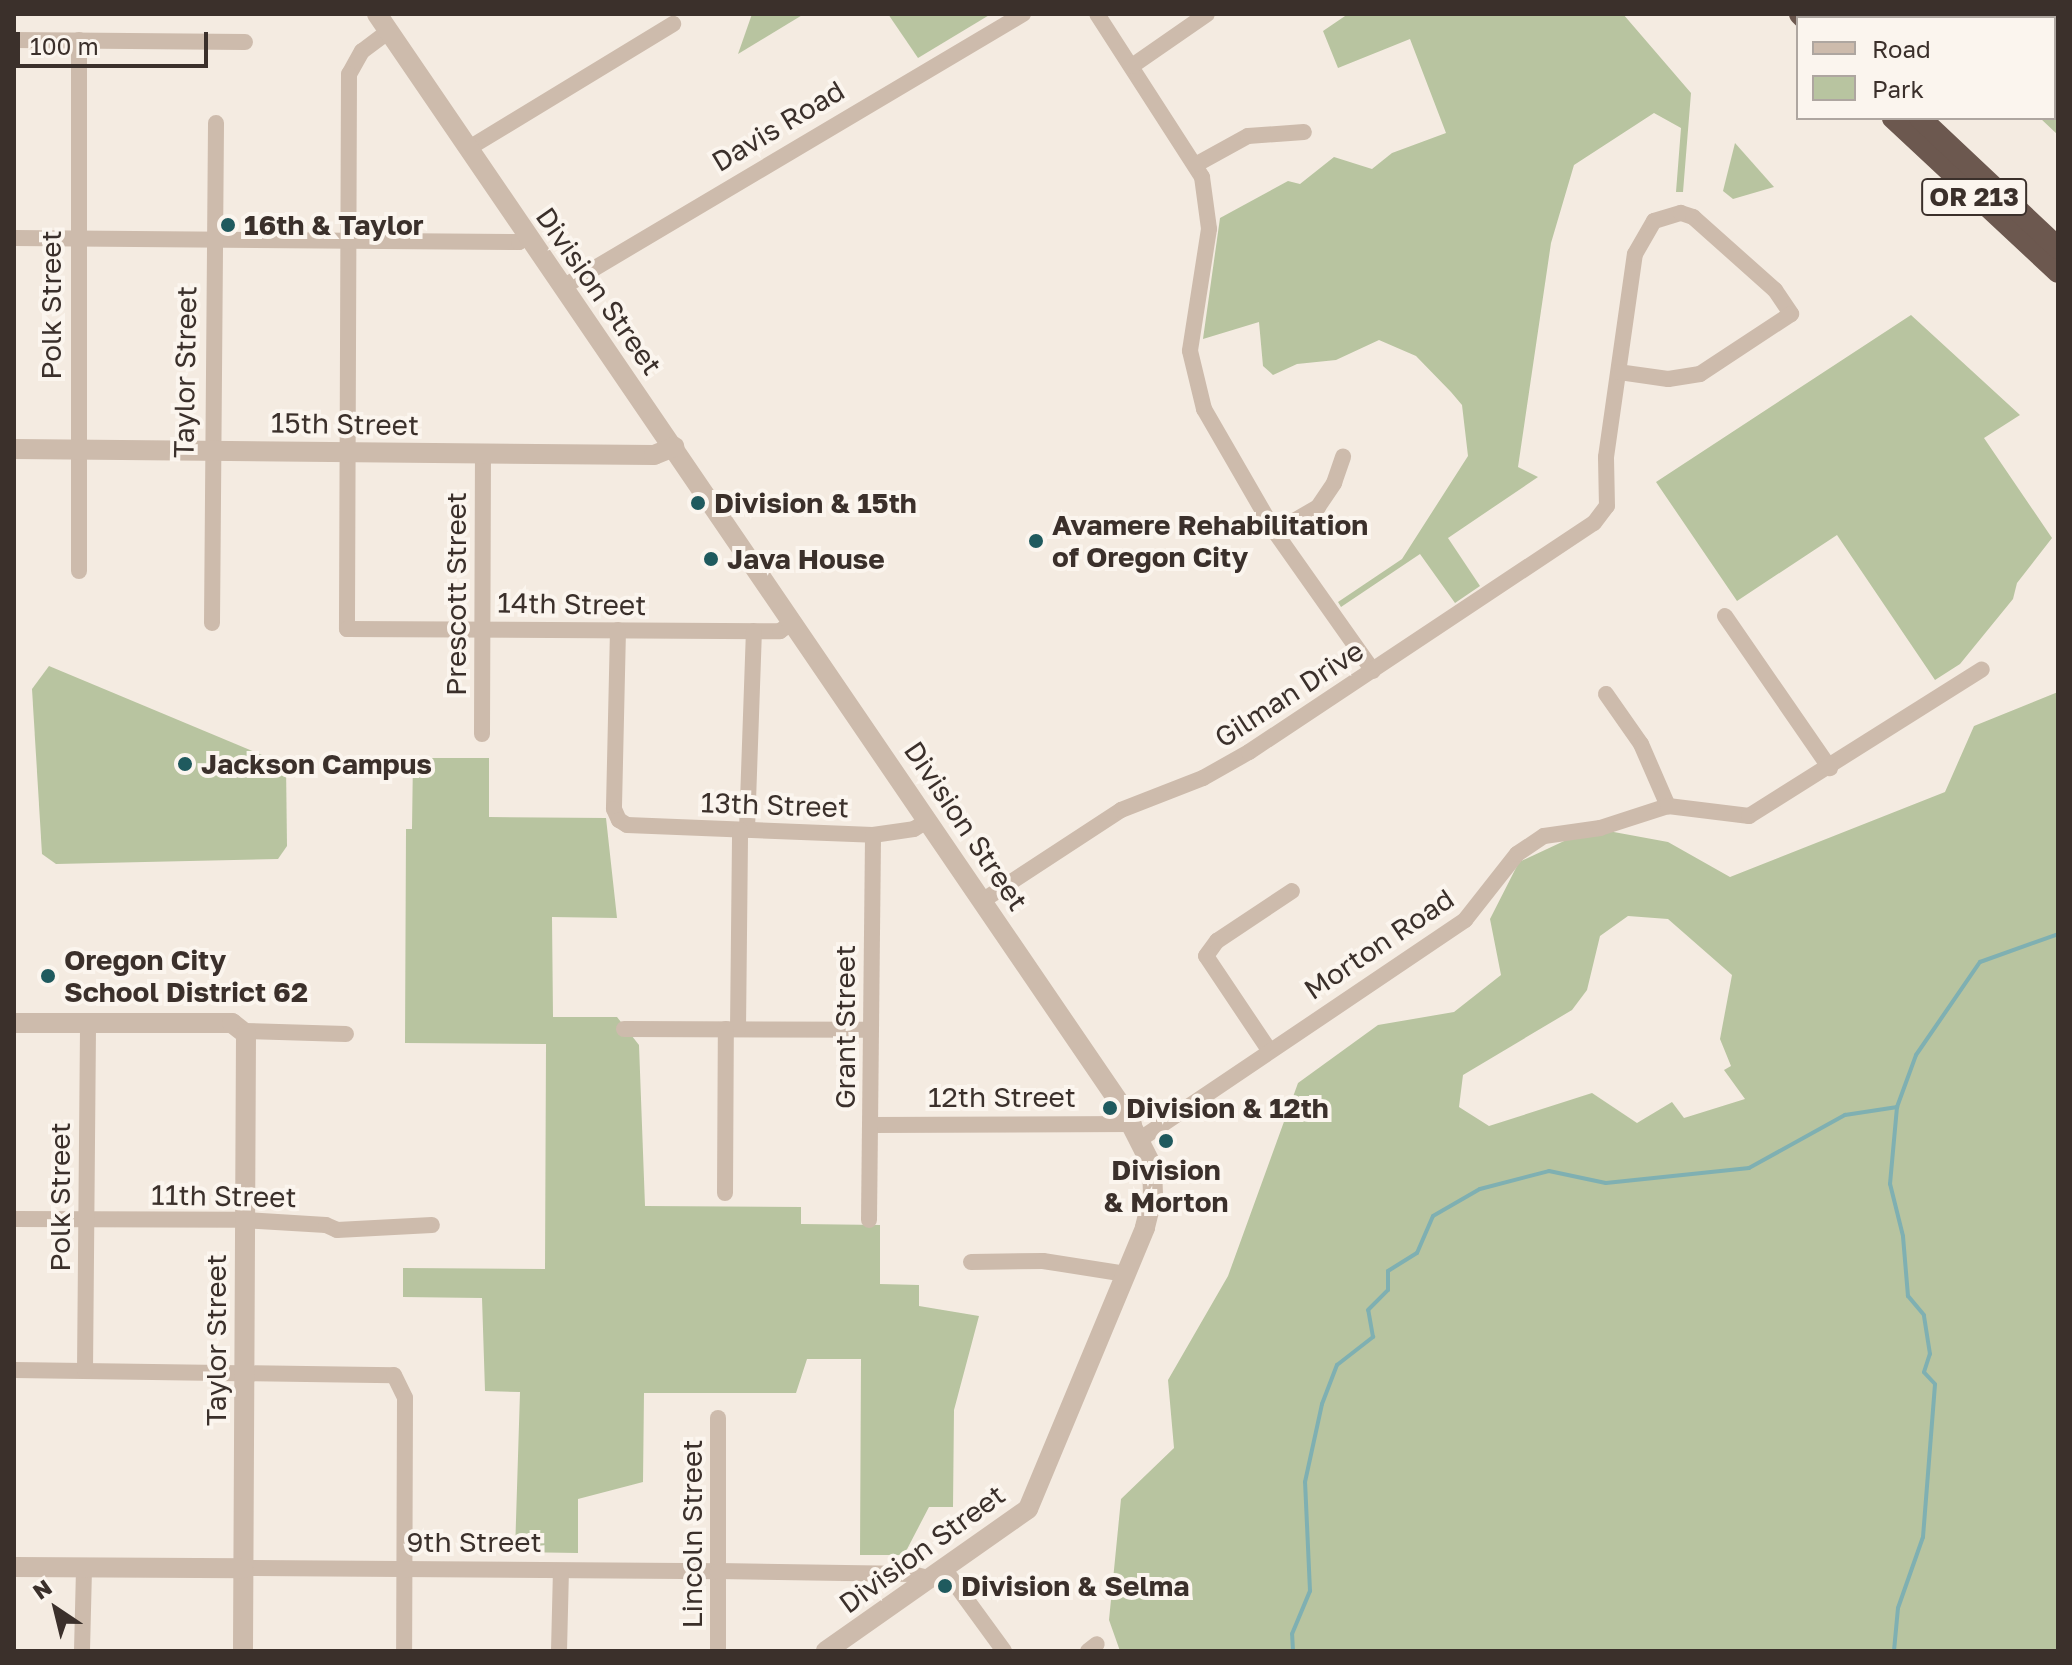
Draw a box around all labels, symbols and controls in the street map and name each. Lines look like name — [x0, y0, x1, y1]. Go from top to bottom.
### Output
scale bar — [20, 16, 212, 66]
legend — [1796, 16, 2056, 120]
text: 100 m — [30, 31, 99, 60]
text: Road — [1872, 34, 1931, 63]
street label: Davis Road — [706, 73, 850, 179]
text: Park — [1872, 74, 1924, 103]
road number: OR 213 — [1920, 175, 2028, 219]
street label: Division Street — [529, 201, 669, 381]
place label: 16th & Taylor — [244, 208, 424, 242]
marker: 16th & Taylor — [219, 216, 237, 234]
street label: Polk Street — [34, 230, 68, 380]
street label: Taylor Street — [167, 286, 203, 458]
street label: 15th Street — [271, 406, 419, 442]
place label: Division & 15th — [714, 486, 917, 520]
street label: Prescott Street — [439, 492, 473, 696]
marker: Division & 15th — [689, 494, 707, 512]
place label: Avamere Rehabilitation of Oregon City — [1052, 508, 1368, 574]
marker: Avamere Rehabilitation of Oregon City — [1027, 532, 1045, 550]
place label: Java House — [727, 542, 885, 576]
marker: Java House — [702, 550, 720, 568]
street label: 14th Street — [497, 586, 647, 622]
street label: Gilman Drive — [1208, 634, 1370, 754]
street label: Division Street — [897, 735, 1035, 917]
place label: Jackson Campus — [201, 747, 432, 781]
marker: Jackson Campus — [176, 755, 194, 773]
street label: 13th Street — [700, 786, 850, 824]
street label: Morton Road — [1298, 882, 1460, 1006]
place label: Oregon City School District 62 — [64, 943, 308, 1009]
street label: Grant Street — [828, 945, 862, 1109]
marker: Oregon City School District 62 — [39, 967, 57, 985]
street label: 12th Street — [928, 1080, 1076, 1114]
place label: Division & 12th — [1126, 1091, 1329, 1125]
marker: Division & 12th — [1101, 1099, 1119, 1117]
street label: Polk Street — [43, 1122, 77, 1272]
marker: Division & Morton — [1157, 1132, 1175, 1150]
place label: Division & Morton — [1103, 1153, 1229, 1219]
street label: 11th Street — [151, 1178, 297, 1214]
street label: Taylor Street — [199, 1254, 233, 1426]
street label: Lincoln Street — [675, 1440, 709, 1628]
street label: Division Street — [833, 1478, 1011, 1620]
street label: 9th Street — [406, 1525, 542, 1559]
north arrow — [16, 1569, 96, 1649]
place label: Division & Selma — [961, 1569, 1190, 1603]
text: N — [27, 1573, 57, 1605]
marker: Division & Selma — [936, 1577, 954, 1595]

